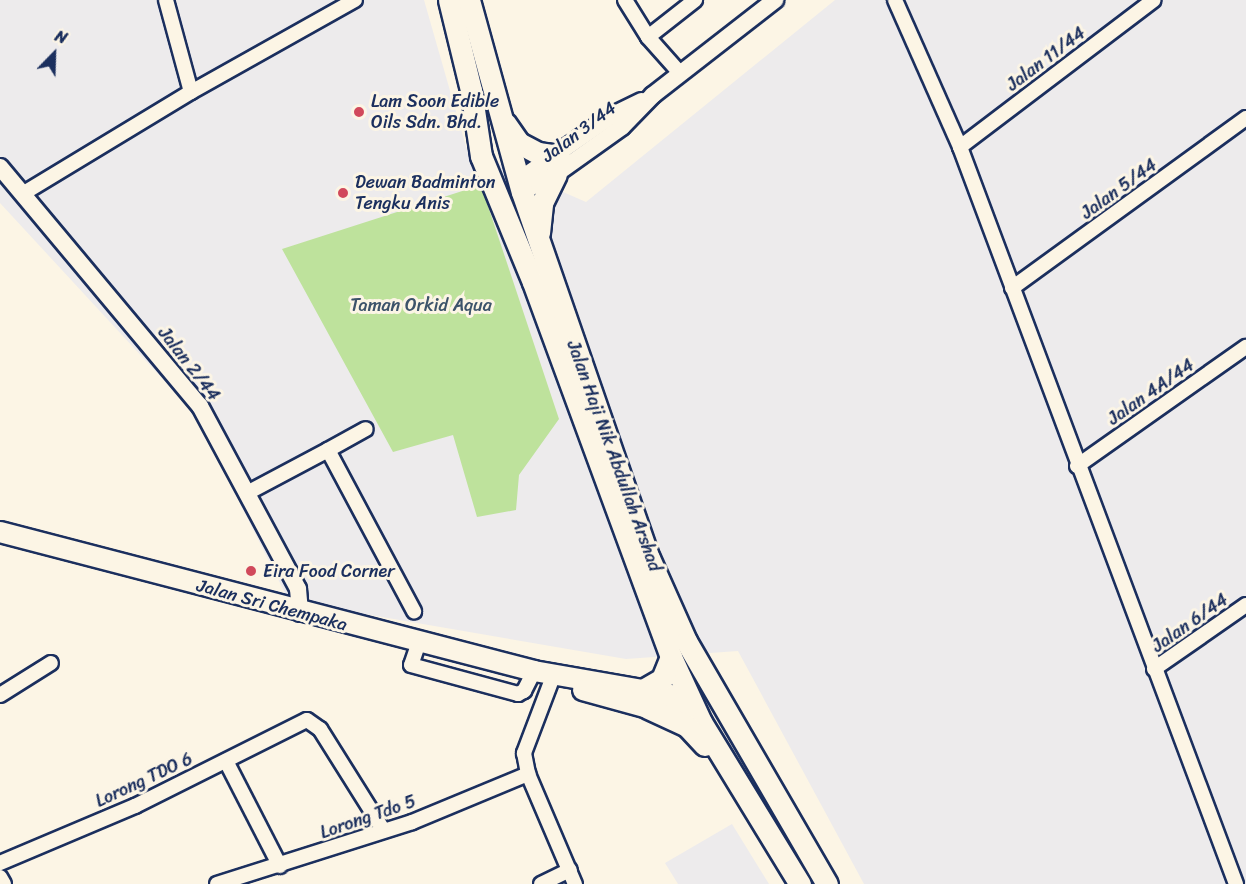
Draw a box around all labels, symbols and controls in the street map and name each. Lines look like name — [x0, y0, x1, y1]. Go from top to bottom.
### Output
text: N — [50, 21, 72, 52]
street label: Jalan 11/44 — [1002, 22, 1090, 96]
north arrow — [24, 24, 84, 84]
place label: Lam Soon Edible Oils Sdn. Bhd. — [371, 91, 499, 134]
street label: Jalan 3/44 — [538, 97, 620, 167]
marker: Lam Soon Edible Oils Sdn. Bhd. — [352, 105, 366, 119]
street label: Jalan 5/44 — [1077, 154, 1161, 224]
place label: Dewan Badminton Tengku Anis — [355, 172, 496, 214]
marker: Dewan Badminton Tengku Anis — [336, 186, 350, 200]
park label: Taman Orkid Aqua — [350, 294, 492, 316]
street label: Jalan 2/44 — [153, 323, 225, 405]
street label: Jalan Haji Nik Abdullah Arshad — [562, 337, 666, 575]
street label: Jalan 4A/44 — [1104, 354, 1198, 430]
place label: Eira Food Corner — [263, 560, 395, 582]
marker: Eira Food Corner — [244, 564, 258, 578]
street label: Jalan Sri Chempaka — [194, 574, 350, 636]
street label: Jalan 6/44 — [1148, 589, 1232, 657]
street label: Lorong TDO 6 — [92, 748, 196, 812]
street label: Lorong Tdo 5 — [317, 790, 419, 844]

